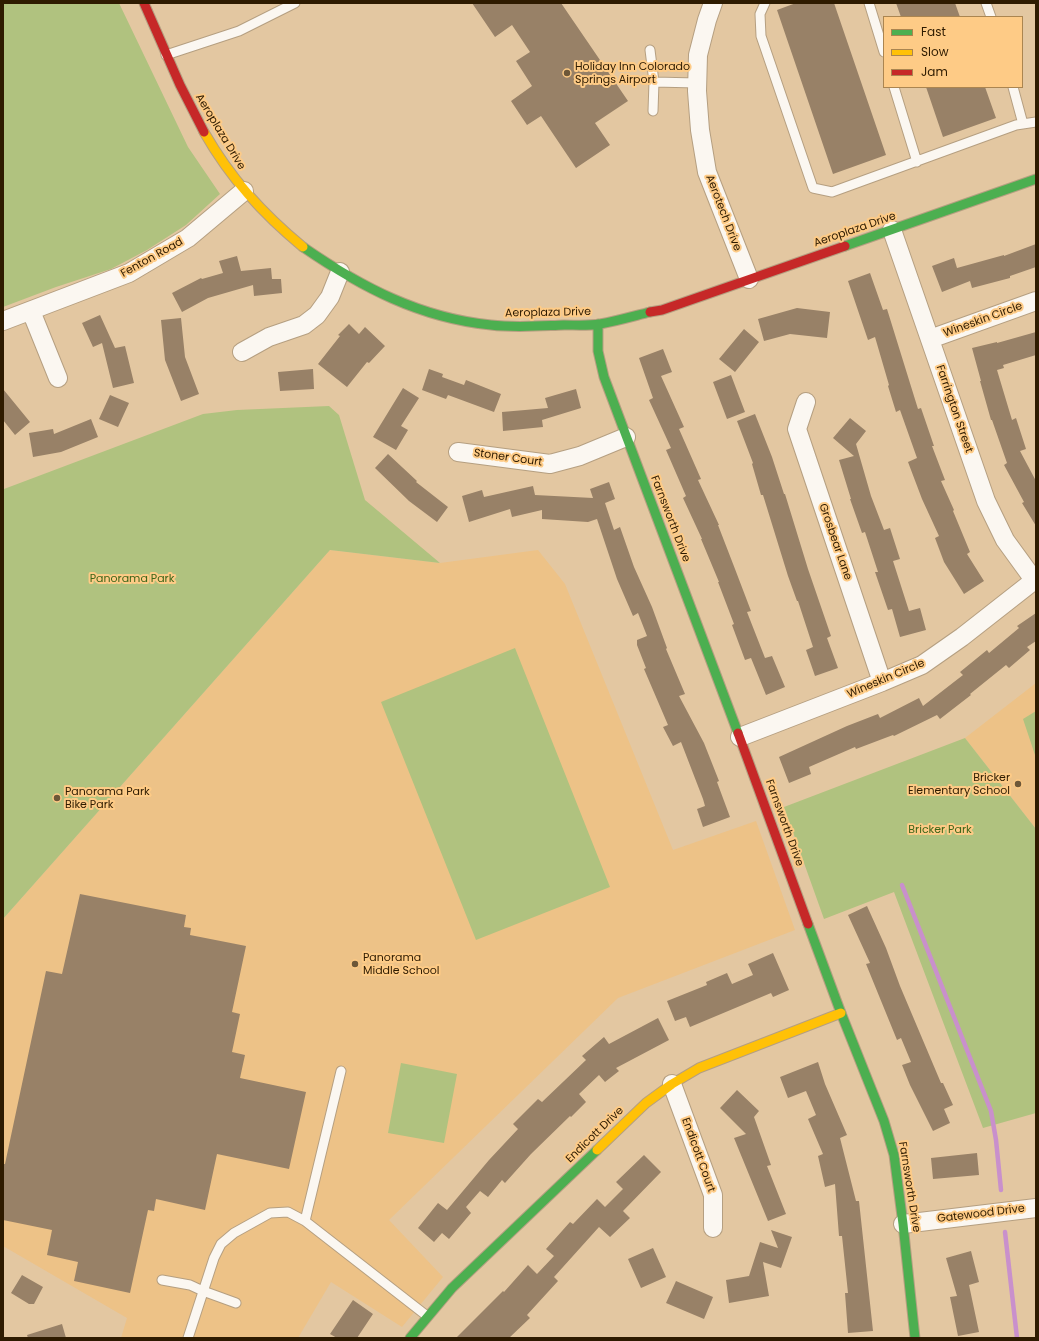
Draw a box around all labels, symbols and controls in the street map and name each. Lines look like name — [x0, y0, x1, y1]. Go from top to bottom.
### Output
legend — [883, 16, 1023, 88]
text: Fast — [921, 23, 946, 40]
text: Slow — [921, 43, 949, 60]
place label: Holiday Inn Colorado Springs Airport — [575, 60, 690, 86]
text: Jam — [921, 63, 948, 80]
marker: Holiday Inn Colorado Springs Airport — [562, 68, 572, 78]
street label: Aeroplaza Drive — [192, 92, 248, 172]
street label: Aerotech Drive — [702, 173, 744, 253]
street label: Aeroplaza Drive — [812, 210, 898, 250]
street label: Fenton Road — [119, 235, 185, 281]
street label: Wineskin Circle — [942, 300, 1024, 340]
street label: Aeroplaza Drive — [505, 306, 591, 320]
street label: Farrington Street — [933, 364, 975, 454]
street label: Stoner Court — [473, 447, 543, 469]
street label: Farnsworth Drive — [647, 474, 693, 564]
street label: Grosbear Lane — [816, 502, 854, 582]
park label: Panorama Park — [90, 572, 174, 586]
street label: Wineskin Circle — [845, 657, 927, 701]
place label: Bricker Elementary School — [908, 771, 1010, 797]
street label: Farnsworth Drive — [762, 778, 806, 868]
marker: Bricker Elementary School — [1013, 779, 1023, 789]
place label: Panorama Park Bike Park — [65, 785, 150, 811]
marker: Panorama Park Bike Park — [52, 793, 62, 803]
park label: Bricker Park — [908, 823, 972, 837]
place label: Panorama Middle School — [363, 951, 439, 977]
marker: Panorama Middle School — [350, 959, 360, 969]
street label: Endicott Drive — [563, 1104, 627, 1166]
street label: Endicott Court — [678, 1116, 718, 1194]
street label: Farnsworth Drive — [895, 1141, 923, 1233]
street label: Gatewood Drive — [937, 1202, 1025, 1226]

